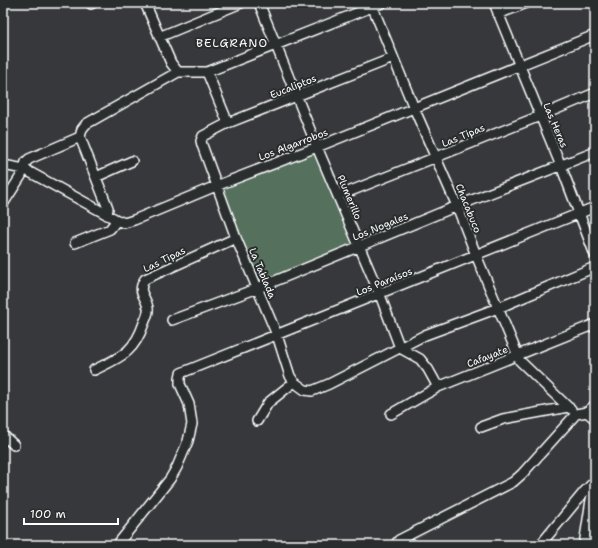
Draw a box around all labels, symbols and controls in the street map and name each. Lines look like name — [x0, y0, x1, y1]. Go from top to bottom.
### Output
district label: BELGRANO — [196, 35, 268, 51]
street label: Eucaliptos — [268, 71, 318, 102]
street label: Las Heras — [540, 101, 571, 150]
street label: Las Tipas — [440, 121, 487, 150]
street label: Los Algarrobos — [257, 125, 330, 164]
street label: Plumerillo — [334, 173, 365, 222]
street label: Chacabuco — [453, 182, 484, 235]
street label: Los Nogales — [350, 209, 410, 244]
street label: Las Tipas — [141, 244, 188, 275]
street label: La Tablada — [246, 246, 279, 301]
street label: Los Paraísos — [354, 264, 414, 299]
street label: Cafayate — [465, 343, 510, 370]
scale bar — [24, 500, 118, 526]
text: 100 m — [30, 506, 66, 522]

